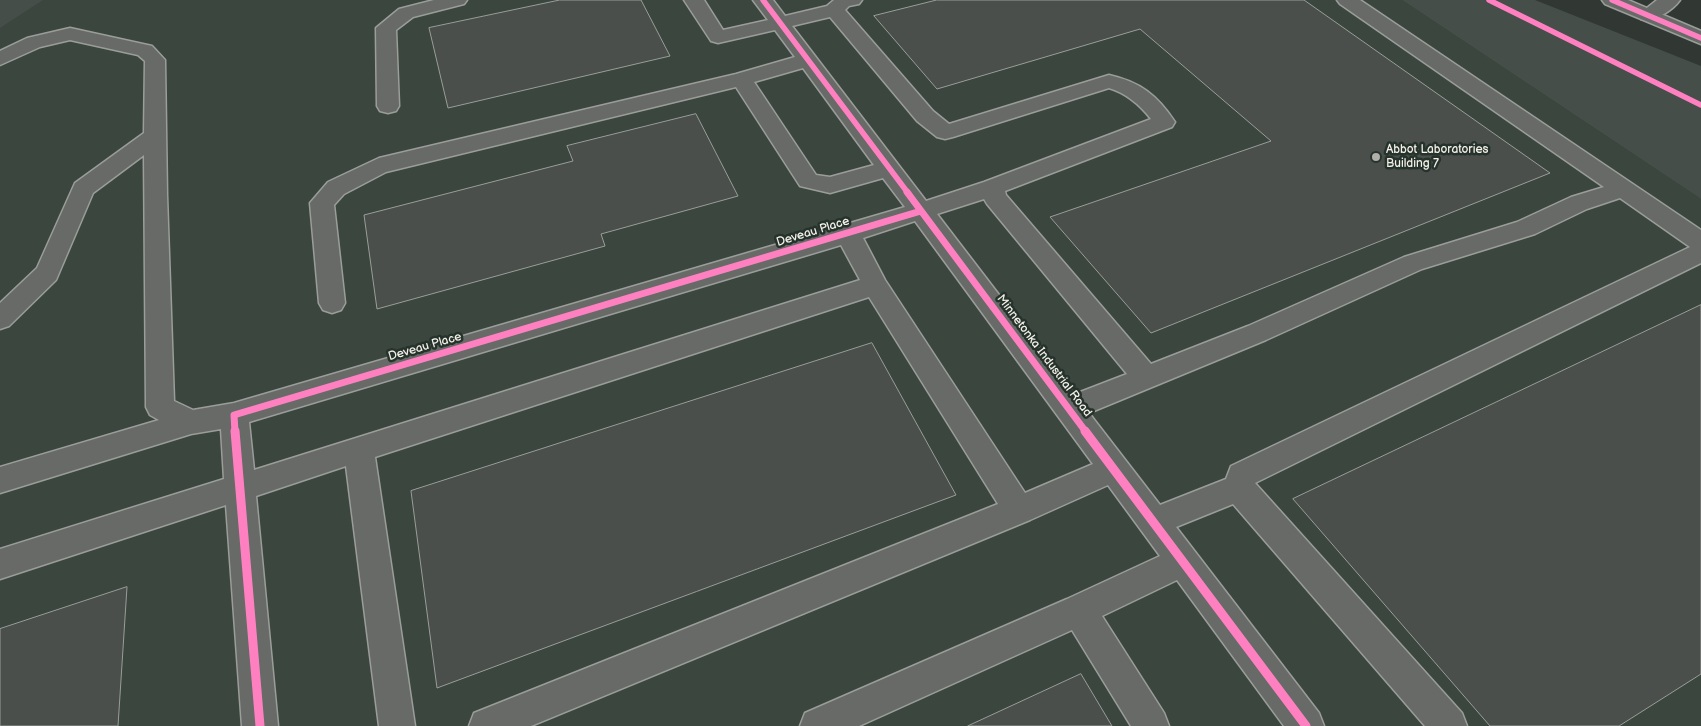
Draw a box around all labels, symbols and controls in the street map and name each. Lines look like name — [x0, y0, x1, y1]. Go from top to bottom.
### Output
place label: Abbot Laboratories Building 7 — [1386, 143, 1489, 171]
marker: Abbot Laboratories Building 7 — [1370, 151, 1382, 163]
street label: Deveau Place — [775, 214, 851, 250]
street label: Minnetonka Industrial Road — [993, 292, 1095, 420]
street label: Deveau Place — [387, 330, 463, 364]

